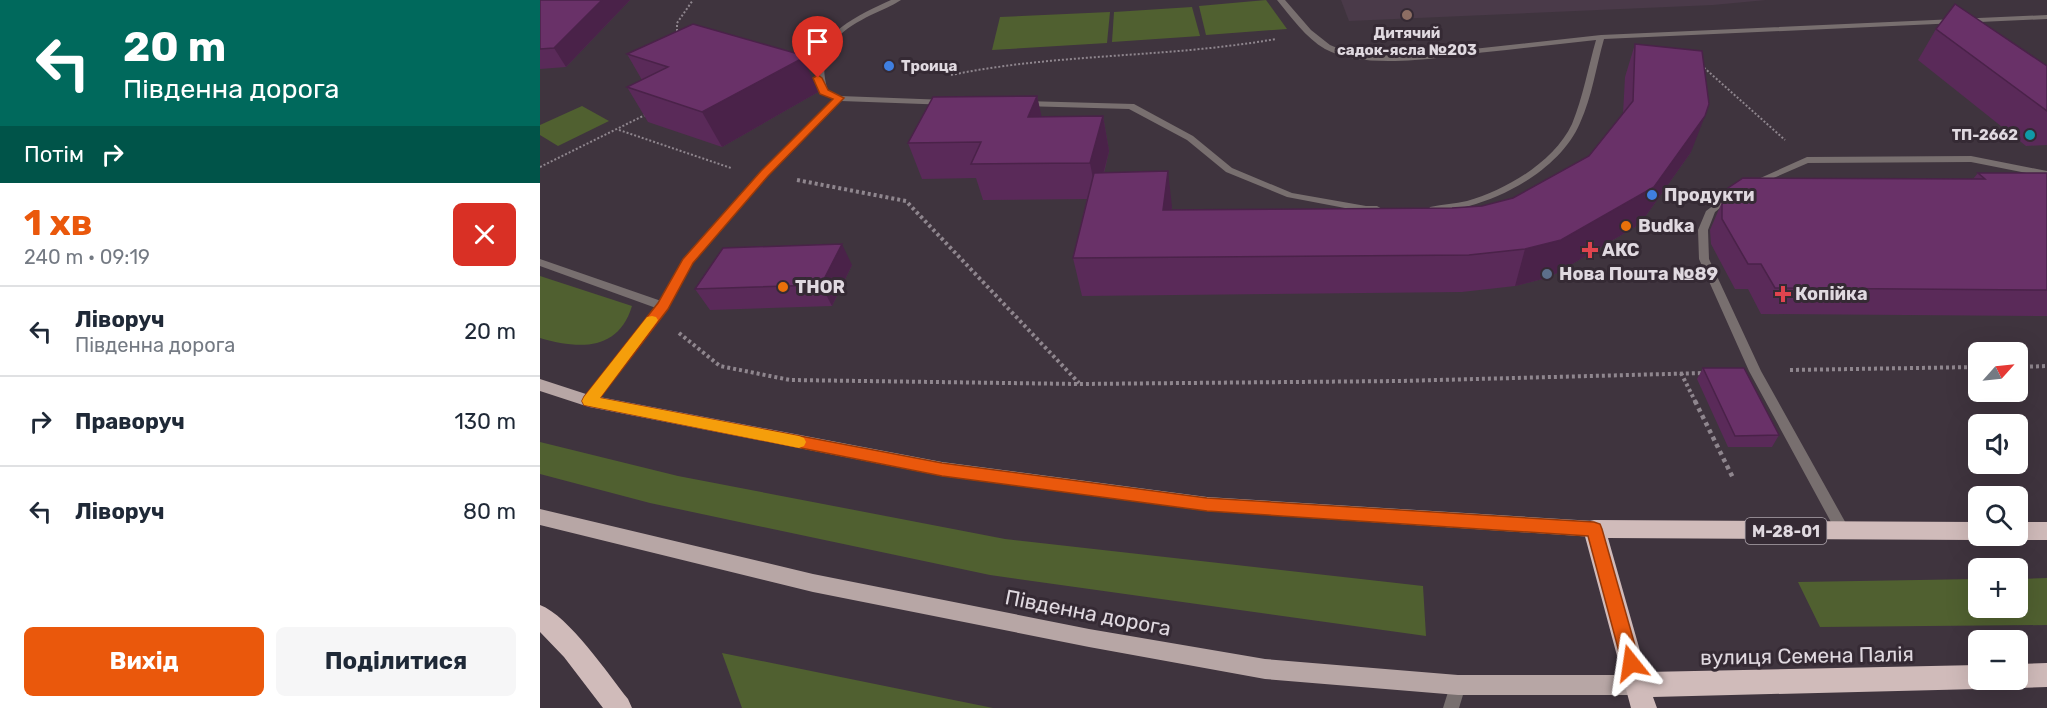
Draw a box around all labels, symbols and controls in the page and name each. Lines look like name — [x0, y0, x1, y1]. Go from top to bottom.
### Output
marker: Дитячий садок-ясла №203 — [1400, 8, 1414, 22]
pin — [792, 16, 843, 78]
text: 20 m — [123, 22, 226, 72]
icon: left — [24, 24, 102, 102]
place label: Дитячий садок-ясла №203 — [1337, 24, 1477, 59]
icon: arrive — [801, 25, 834, 58]
place label: Троица — [901, 57, 957, 75]
marker: Троица — [882, 59, 896, 73]
text: Південна дорога — [123, 73, 340, 105]
place label: ТП-2662 — [1952, 126, 2018, 144]
marker: ТП-2662 — [2023, 128, 2037, 142]
icon: right — [96, 138, 129, 171]
text: Потім — [24, 141, 84, 168]
place label: Продукти — [1664, 184, 1755, 206]
marker: Продукти — [1645, 188, 1659, 202]
text: 1 хв — [24, 201, 93, 244]
button: close — [453, 203, 516, 266]
place label: Budka — [1638, 215, 1695, 237]
marker: Budka — [1619, 219, 1633, 233]
place label: АКС — [1602, 239, 1640, 261]
marker: АКС — [1583, 243, 1597, 257]
text: 240 m · 09:19 — [24, 245, 150, 269]
place label: Нова Пошта №89 — [1559, 263, 1718, 285]
marker: Нова Пошта №89 — [1540, 267, 1554, 281]
place label: THOR — [795, 276, 845, 298]
marker: THOR — [776, 280, 790, 294]
place label: Копійка — [1795, 283, 1868, 305]
marker: Копійка — [1776, 287, 1790, 301]
text: Ліворуч — [75, 306, 165, 333]
icon: left — [24, 315, 57, 348]
text: 20 m — [464, 318, 516, 345]
text: Південна дорога — [75, 333, 235, 357]
north arrow — [1968, 342, 2028, 402]
map controls — [1968, 342, 2028, 690]
icon: right — [24, 405, 57, 438]
text: Праворуч — [75, 408, 185, 435]
text: 130 m — [454, 408, 516, 435]
button: sound — [1968, 414, 2028, 474]
button: search — [1968, 486, 2028, 546]
icon: left — [24, 495, 57, 528]
text: Ліворуч — [75, 498, 165, 525]
text: 80 m — [463, 498, 516, 525]
road number: М-28-01 — [1746, 518, 1826, 544]
button: + — [1968, 558, 2028, 618]
street label: Південна дорога — [1003, 584, 1173, 641]
button: Вихід — [24, 627, 264, 696]
button: Поділитися — [276, 627, 516, 696]
button: − — [1968, 630, 2028, 690]
position arrow — [1599, 631, 1663, 695]
street label: вулиця Семена Палія — [1700, 641, 1914, 670]

